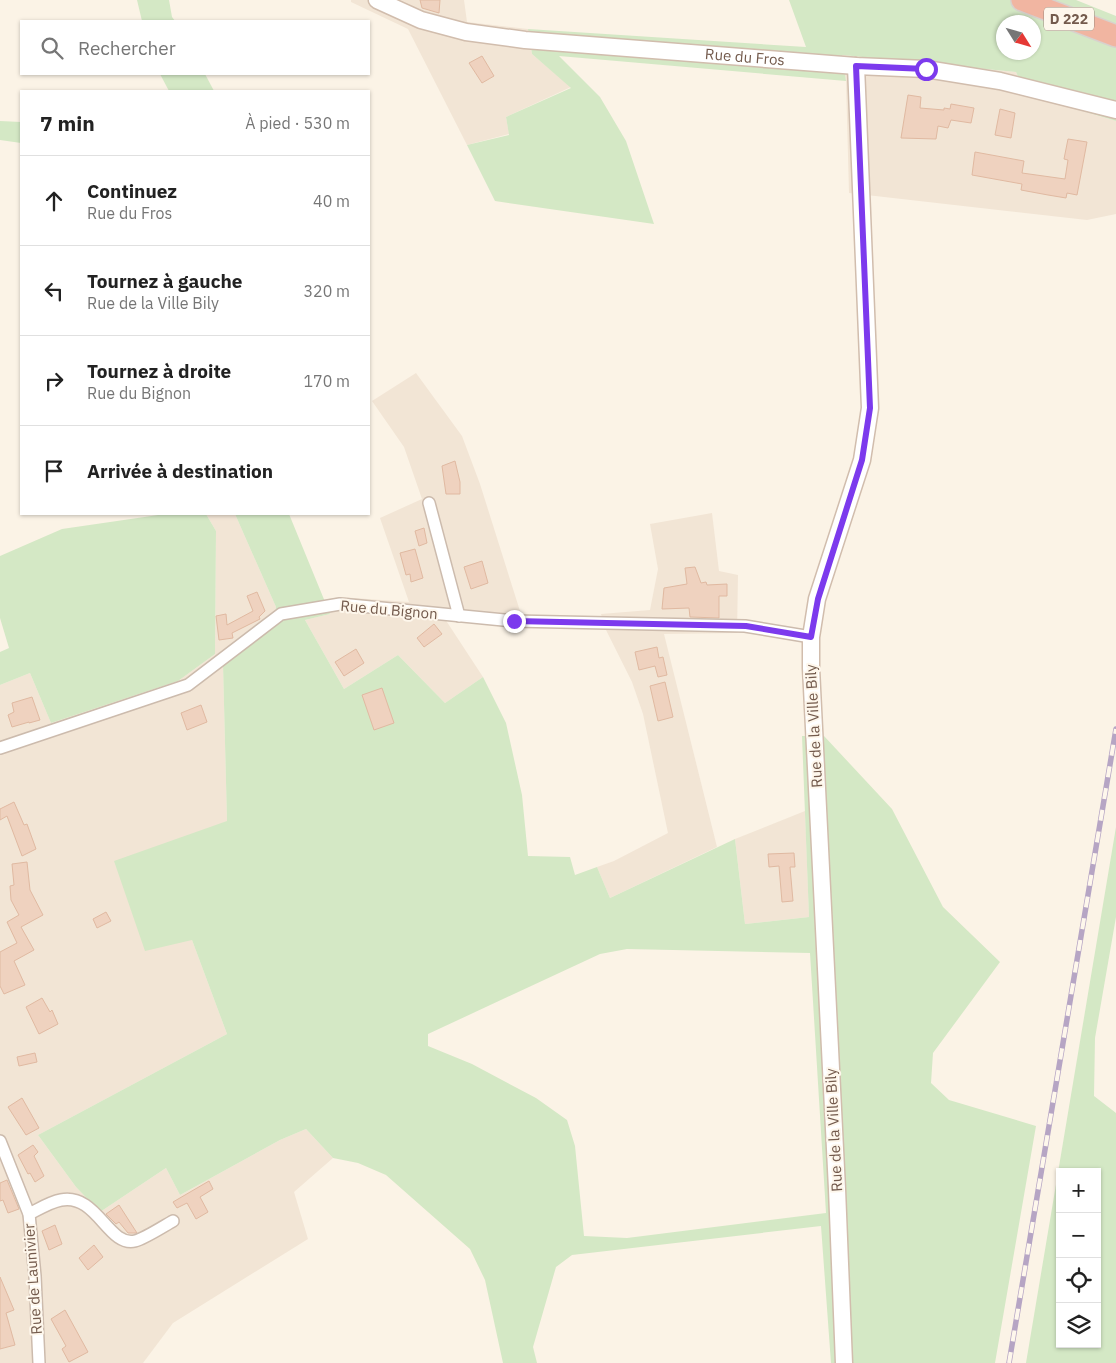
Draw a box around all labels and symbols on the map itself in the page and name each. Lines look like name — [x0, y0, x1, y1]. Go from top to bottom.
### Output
road number: D 222 — [1044, 8, 1094, 30]
north arrow — [996, 15, 1041, 60]
street label: Rue du Fros — [704, 44, 786, 69]
route start — [915, 58, 938, 81]
street label: Rue du Bignon — [340, 596, 438, 623]
route end — [503, 610, 526, 633]
street label: Rue de la Ville Bily — [801, 663, 826, 788]
street label: Rue de la Ville Bily — [821, 1067, 846, 1192]
street label: Rue de Launivier — [19, 1222, 46, 1335]

